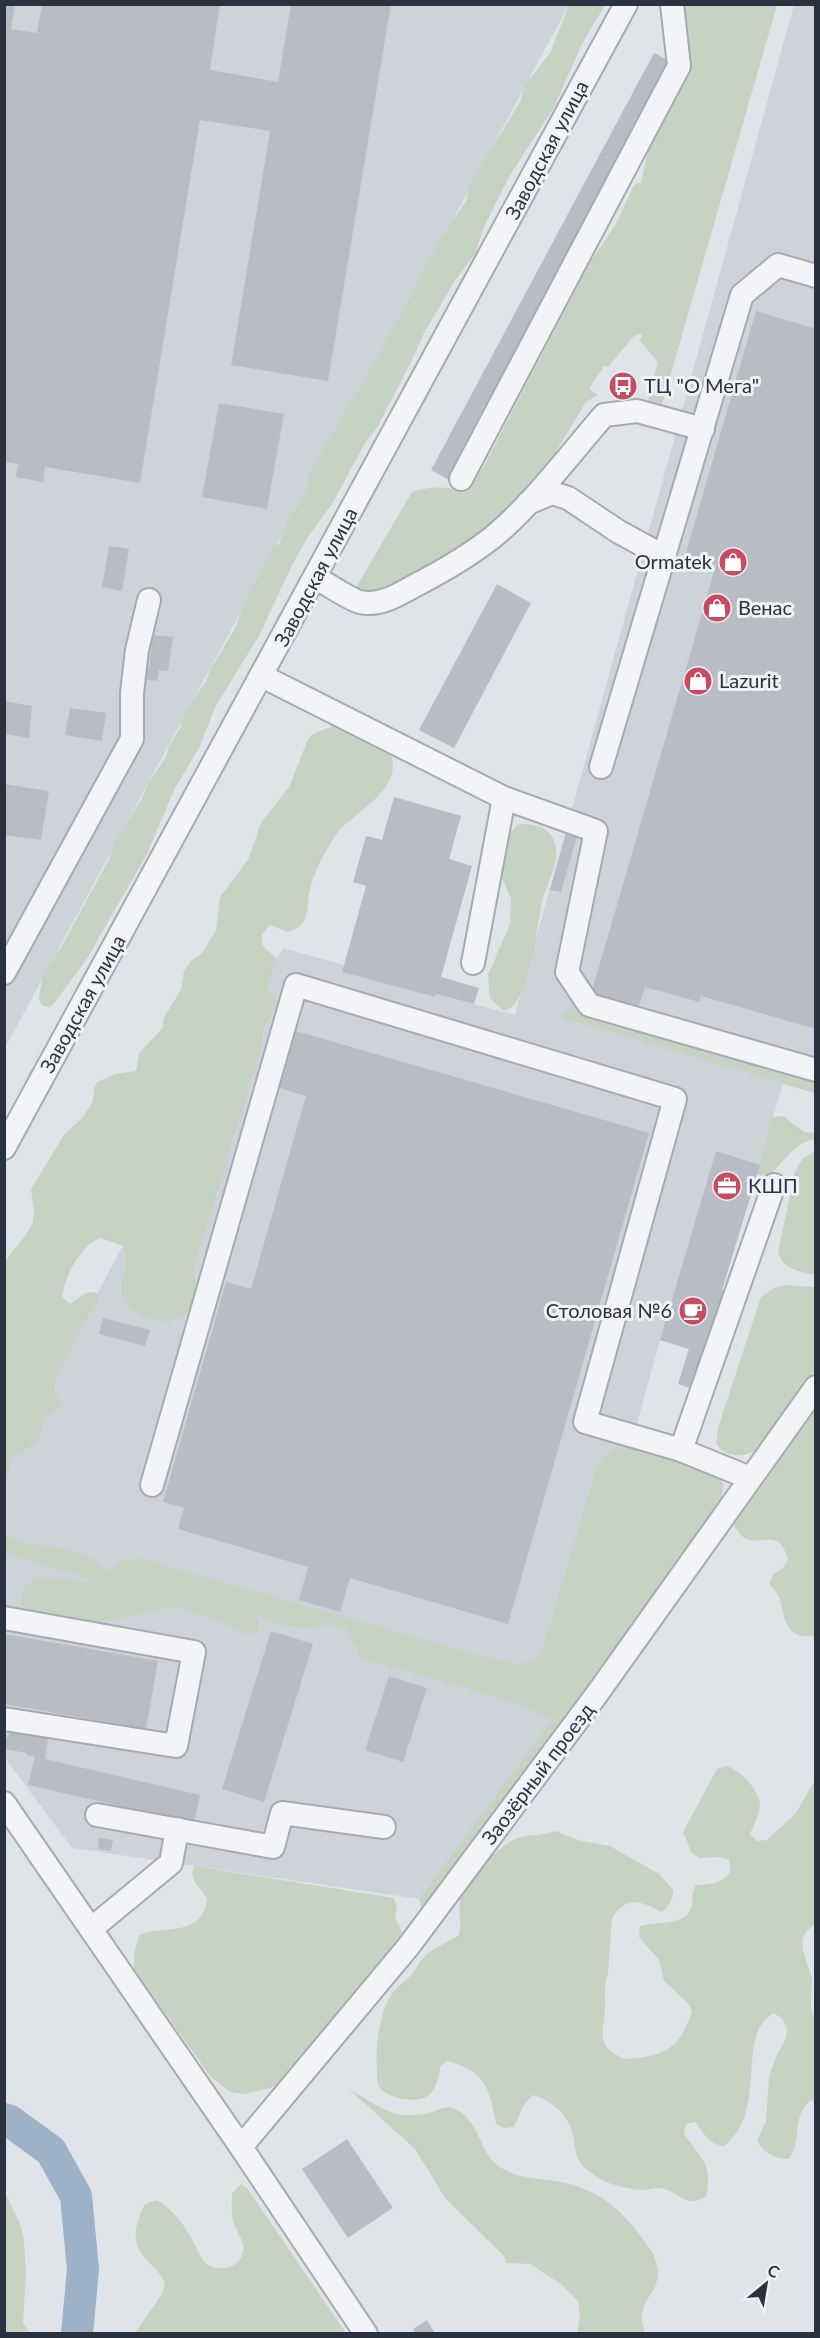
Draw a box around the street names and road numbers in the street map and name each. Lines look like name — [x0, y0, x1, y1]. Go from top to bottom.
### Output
street label: Заводская улица — [499, 76, 593, 223]
street label: Заводская улица — [268, 503, 362, 650]
street label: Заводская улица — [34, 930, 130, 1077]
street label: Заозёрный проезд — [476, 1698, 598, 1849]

